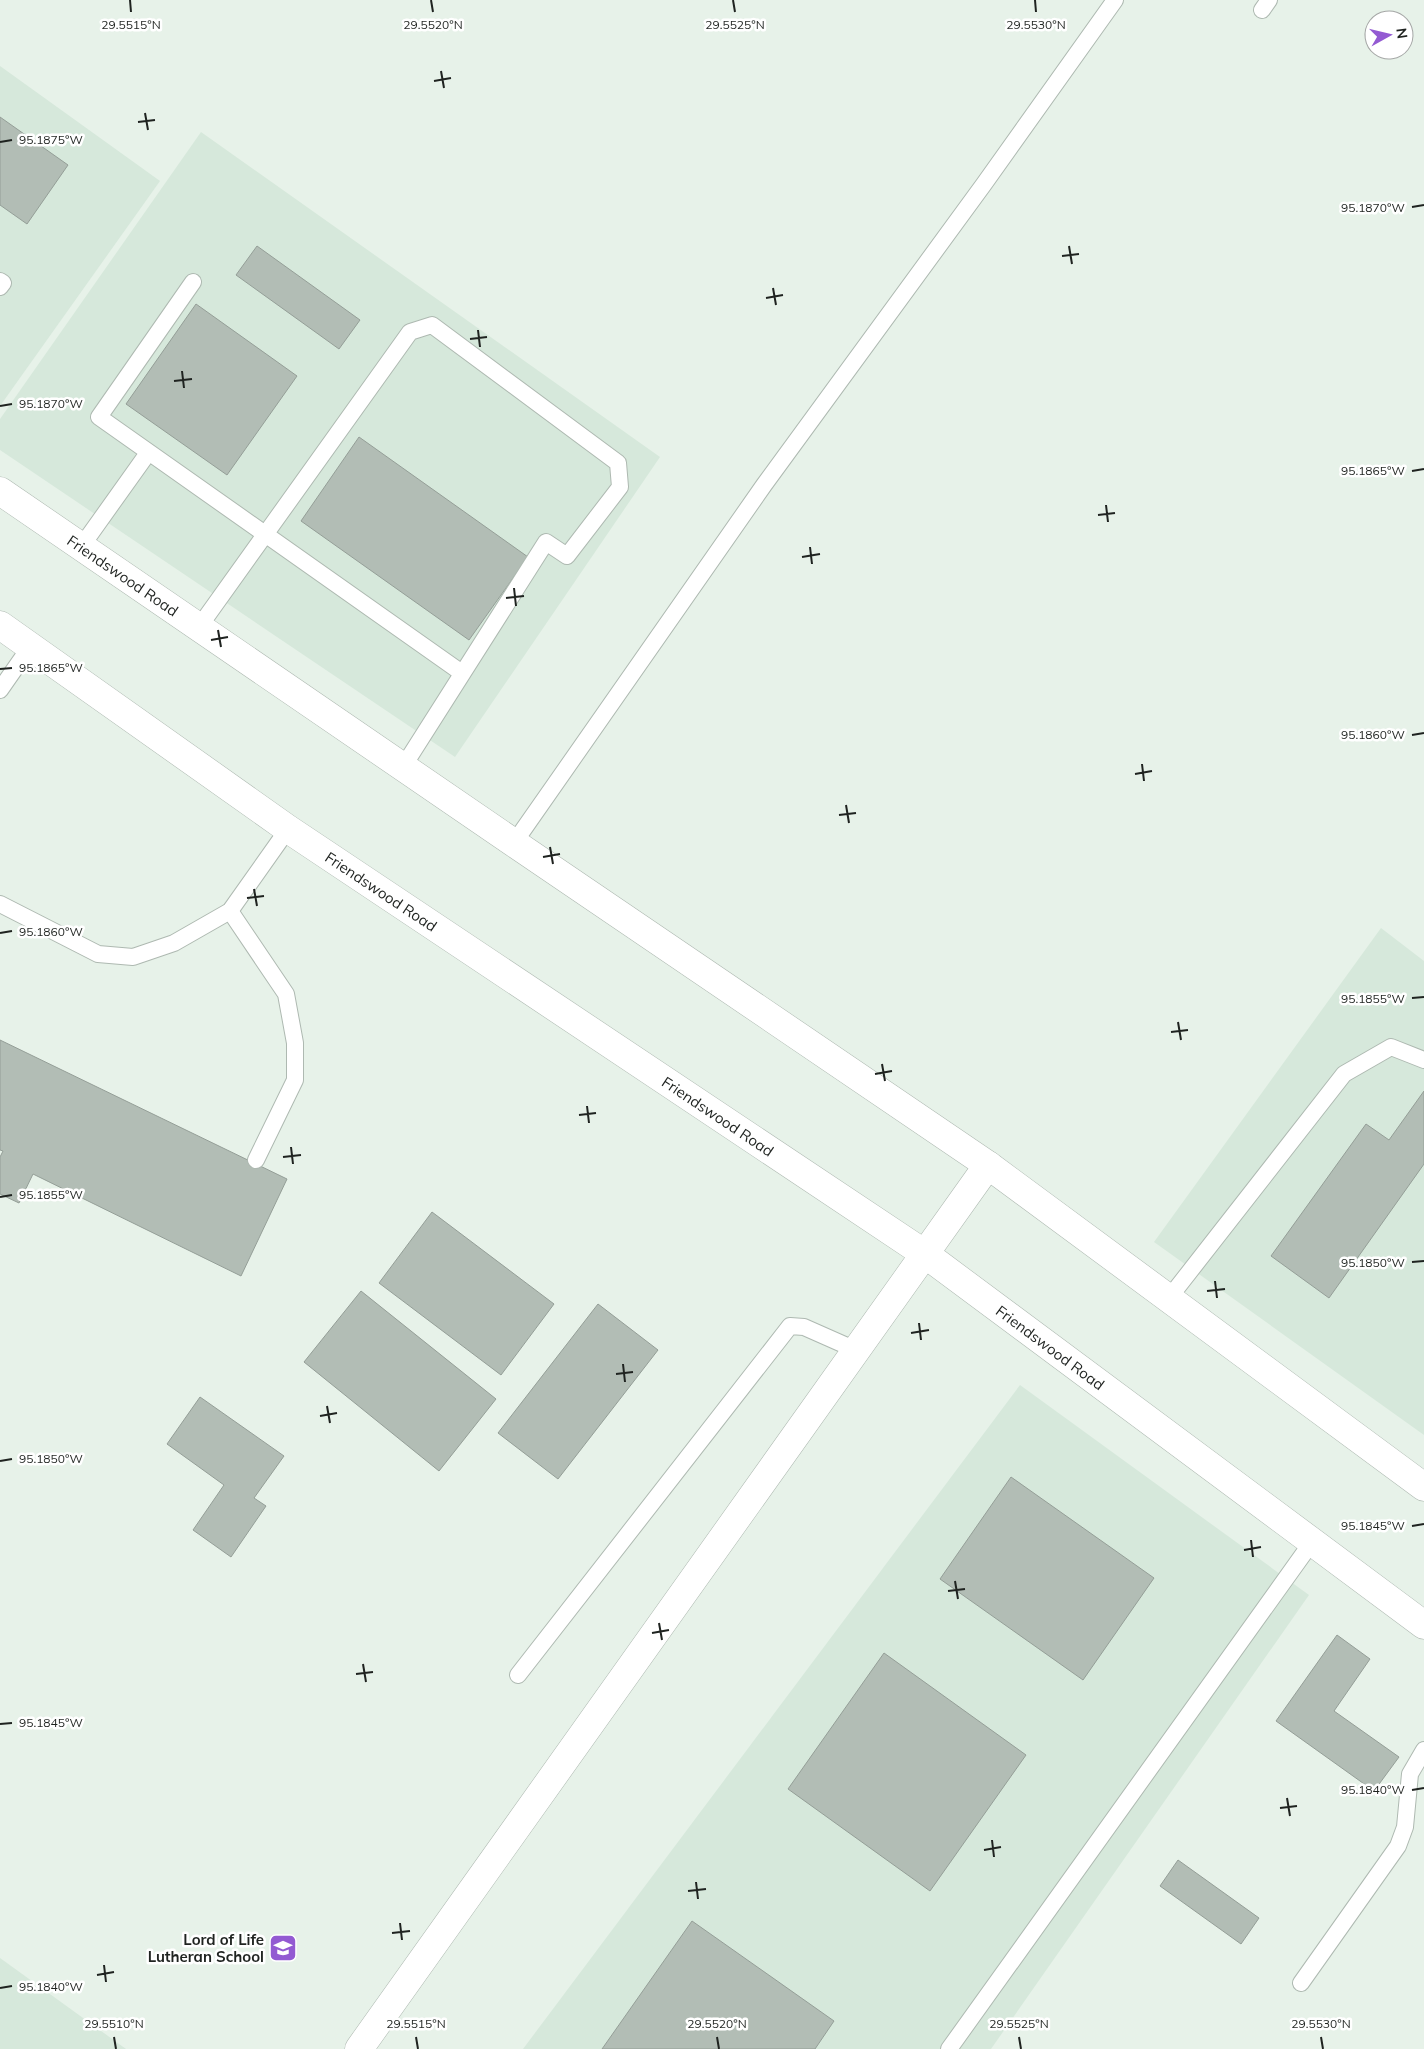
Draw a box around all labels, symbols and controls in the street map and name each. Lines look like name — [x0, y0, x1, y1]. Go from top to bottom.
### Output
north arrow — [1364, 10, 1414, 60]
text: 29.5515°N — [101, 17, 161, 32]
text: 29.5520°N — [403, 17, 463, 32]
text: 29.5525°N — [705, 17, 765, 32]
text: 29.5530°N — [1006, 17, 1066, 32]
text: N — [1392, 27, 1412, 40]
text: 95.1875°W — [19, 132, 83, 147]
text: 95.1870°W — [1341, 200, 1405, 215]
text: 95.1870°W — [19, 396, 83, 411]
text: 95.1865°W — [1341, 463, 1405, 478]
street label: Friendswood Road — [64, 530, 182, 620]
text: 95.1865°W — [19, 660, 83, 675]
text: 95.1860°W — [1341, 727, 1405, 742]
street label: Friendswood Road — [322, 847, 441, 935]
text: 95.1860°W — [19, 924, 83, 939]
text: 95.1855°W — [1341, 991, 1405, 1006]
street label: Friendswood Road — [659, 1072, 778, 1160]
text: 95.1855°W — [19, 1187, 83, 1202]
text: 95.1850°W — [1341, 1255, 1405, 1270]
street label: Friendswood Road — [992, 1301, 1108, 1394]
text: 95.1850°W — [19, 1451, 83, 1466]
text: 95.1845°W — [1341, 1518, 1405, 1533]
text: 95.1845°W — [19, 1715, 83, 1730]
text: 95.1840°W — [1341, 1782, 1405, 1797]
place label: Lord of Life Lutheran School — [148, 1930, 264, 1966]
school or university icon: Lord of Life Lutheran School — [268, 1933, 298, 1963]
text: 95.1840°W — [19, 1979, 83, 1994]
text: 29.5510°N — [84, 2016, 144, 2031]
text: 29.5515°N — [386, 2016, 446, 2031]
text: 29.5520°N — [687, 2016, 747, 2031]
text: 29.5525°N — [989, 2016, 1049, 2031]
text: 29.5530°N — [1291, 2016, 1351, 2031]

